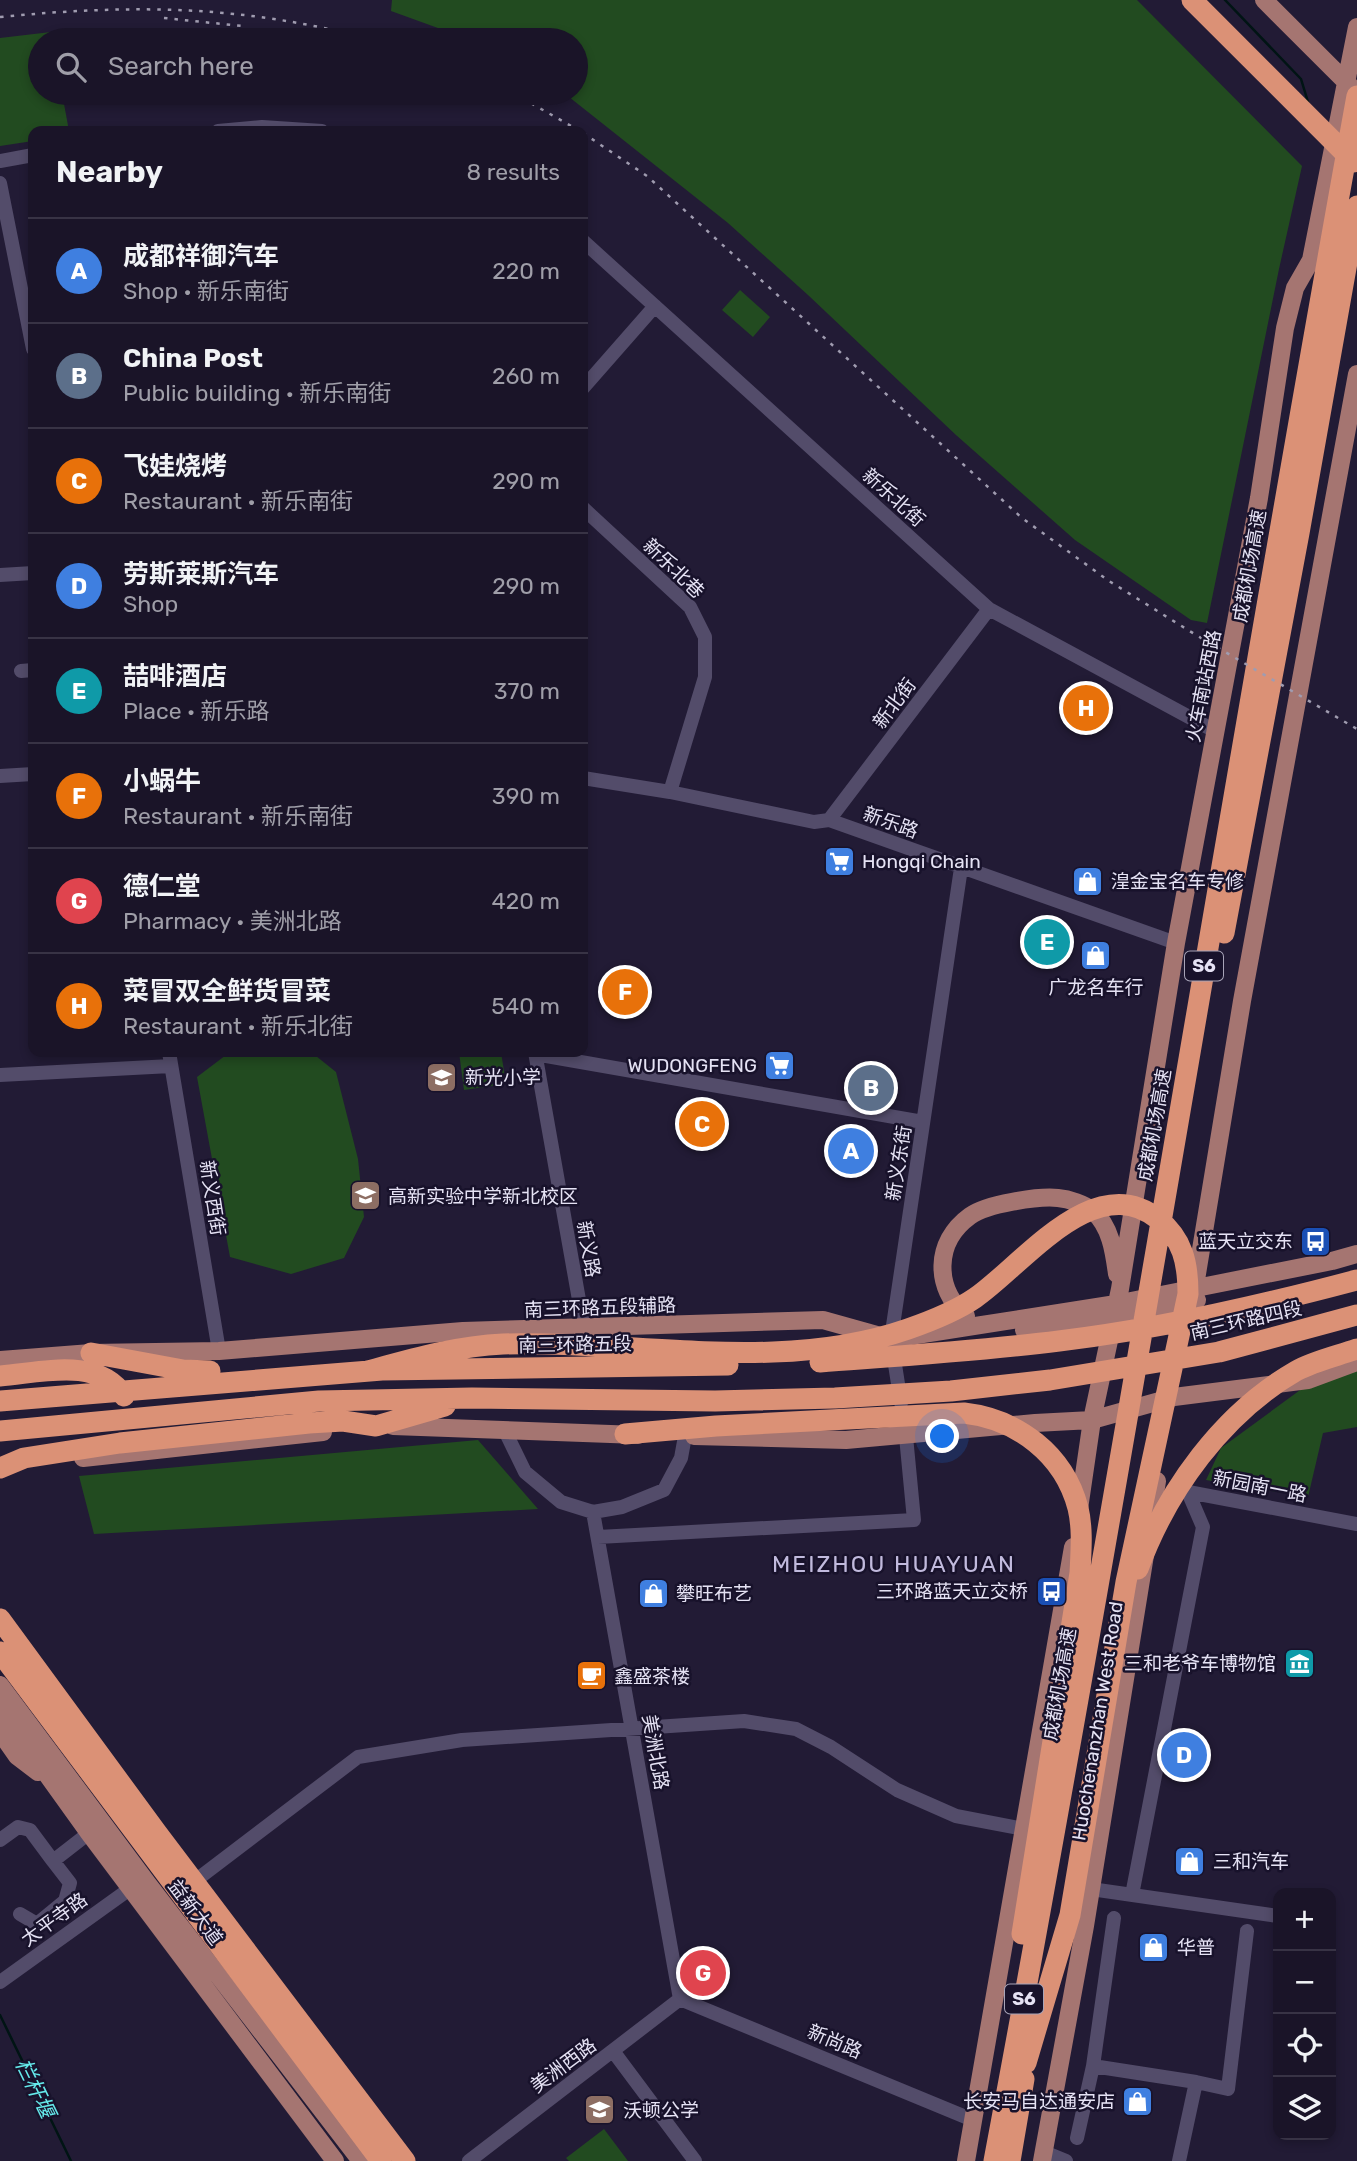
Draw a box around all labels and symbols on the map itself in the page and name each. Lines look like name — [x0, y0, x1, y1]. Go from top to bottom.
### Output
street label: 新乐北街 — [858, 463, 930, 531]
street label: 成都机场高速 — [1228, 508, 1271, 624]
street label: 新乐北巷 — [638, 534, 709, 603]
street label: 火车南站西路 — [1181, 628, 1226, 744]
street label: 新北街 — [868, 674, 921, 733]
pin: H — [1063, 682, 1109, 734]
street label: 新乐路 — [860, 802, 922, 843]
supermarket icon: Hongqi Chain — [822, 844, 856, 878]
place label: Hongqi Chain — [862, 850, 981, 873]
shop icon: 湟金宝名车专修 — [1071, 864, 1105, 898]
place label: 湟金宝名车专修 — [1111, 870, 1244, 893]
pin: E — [1024, 916, 1070, 968]
shop icon: 广龙名车行 — [1079, 939, 1113, 973]
road number: S6 — [1185, 951, 1223, 981]
pin: F — [602, 966, 648, 1018]
place label: 广龙名车行 — [1048, 976, 1144, 999]
supermarket icon: WUDONGFENG — [763, 1048, 797, 1082]
place label: WUDONGFENG — [628, 1054, 757, 1077]
school or university icon: 新光小学 — [425, 1060, 459, 1094]
pin: B — [848, 1062, 894, 1114]
place label: 新光小学 — [465, 1066, 541, 1089]
street label: 成都机场高速 — [1133, 1067, 1176, 1183]
pin: C — [679, 1098, 725, 1150]
street label: 新义东街 — [881, 1124, 916, 1202]
pin: A — [828, 1125, 874, 1177]
street label: 新义西街 — [195, 1159, 230, 1237]
school or university icon: 高新实验中学新北校区 — [348, 1179, 382, 1213]
place label: 高新实验中学新北校区 — [388, 1185, 578, 1208]
street label: 新义路 — [572, 1219, 605, 1279]
bus stop icon: 蓝天立交东 — [1299, 1224, 1333, 1258]
place label: 蓝天立交东 — [1198, 1230, 1293, 1253]
street label: 南三环路五段辅路 — [524, 1293, 676, 1322]
street label: 南三环路四段 — [1188, 1296, 1304, 1345]
street label: 南三环路五段 — [518, 1332, 632, 1357]
your location — [925, 1419, 959, 1453]
street label: 新园南一路 — [1211, 1466, 1309, 1507]
district label: MEIZHOU HUAYUAN — [772, 1550, 1016, 1578]
bus stop icon: 三环路蓝天立交桥 — [1034, 1574, 1068, 1608]
shop icon: 攀旺布艺 — [636, 1576, 670, 1610]
place label: 三环路蓝天立交桥 — [876, 1580, 1028, 1603]
place label: 攀旺布艺 — [676, 1582, 752, 1605]
street label: Huochenanzhan West Road — [1067, 1600, 1128, 1842]
street label: 成都机场高速 — [1038, 1626, 1081, 1742]
museum icon: 三和老爷车博物馆 — [1282, 1646, 1316, 1680]
place label: 三和老爷车博物馆 — [1124, 1652, 1276, 1675]
cafe icon: 鑫盛茶楼 — [574, 1659, 608, 1693]
place label: 鑫盛茶楼 — [614, 1665, 690, 1688]
street label: 美洲北路 — [638, 1713, 673, 1792]
pin: D — [1161, 1729, 1207, 1781]
shop icon: 三和汽车 — [1173, 1844, 1207, 1878]
place label: 三和汽车 — [1213, 1850, 1289, 1873]
street label: 益新大道 — [164, 1875, 228, 1950]
street label: 太平寺路 — [17, 1888, 92, 1951]
shop icon: 华普 — [1137, 1930, 1171, 1964]
place label: 华普 — [1177, 1936, 1215, 1959]
pin: G — [680, 1947, 726, 1999]
road number: S6 — [1005, 1984, 1043, 2013]
street label: 新尚路 — [804, 2020, 866, 2063]
street label: 美洲西路 — [526, 2033, 601, 2097]
water label: 栏杆堰 — [10, 2054, 62, 2124]
shop icon: 长安马自达通安店 — [1121, 2084, 1155, 2118]
place label: 长安马自达通安店 — [963, 2090, 1115, 2113]
school or university icon: 沃顿公学 — [583, 2093, 617, 2127]
place label: 沃顿公学 — [623, 2099, 699, 2122]

